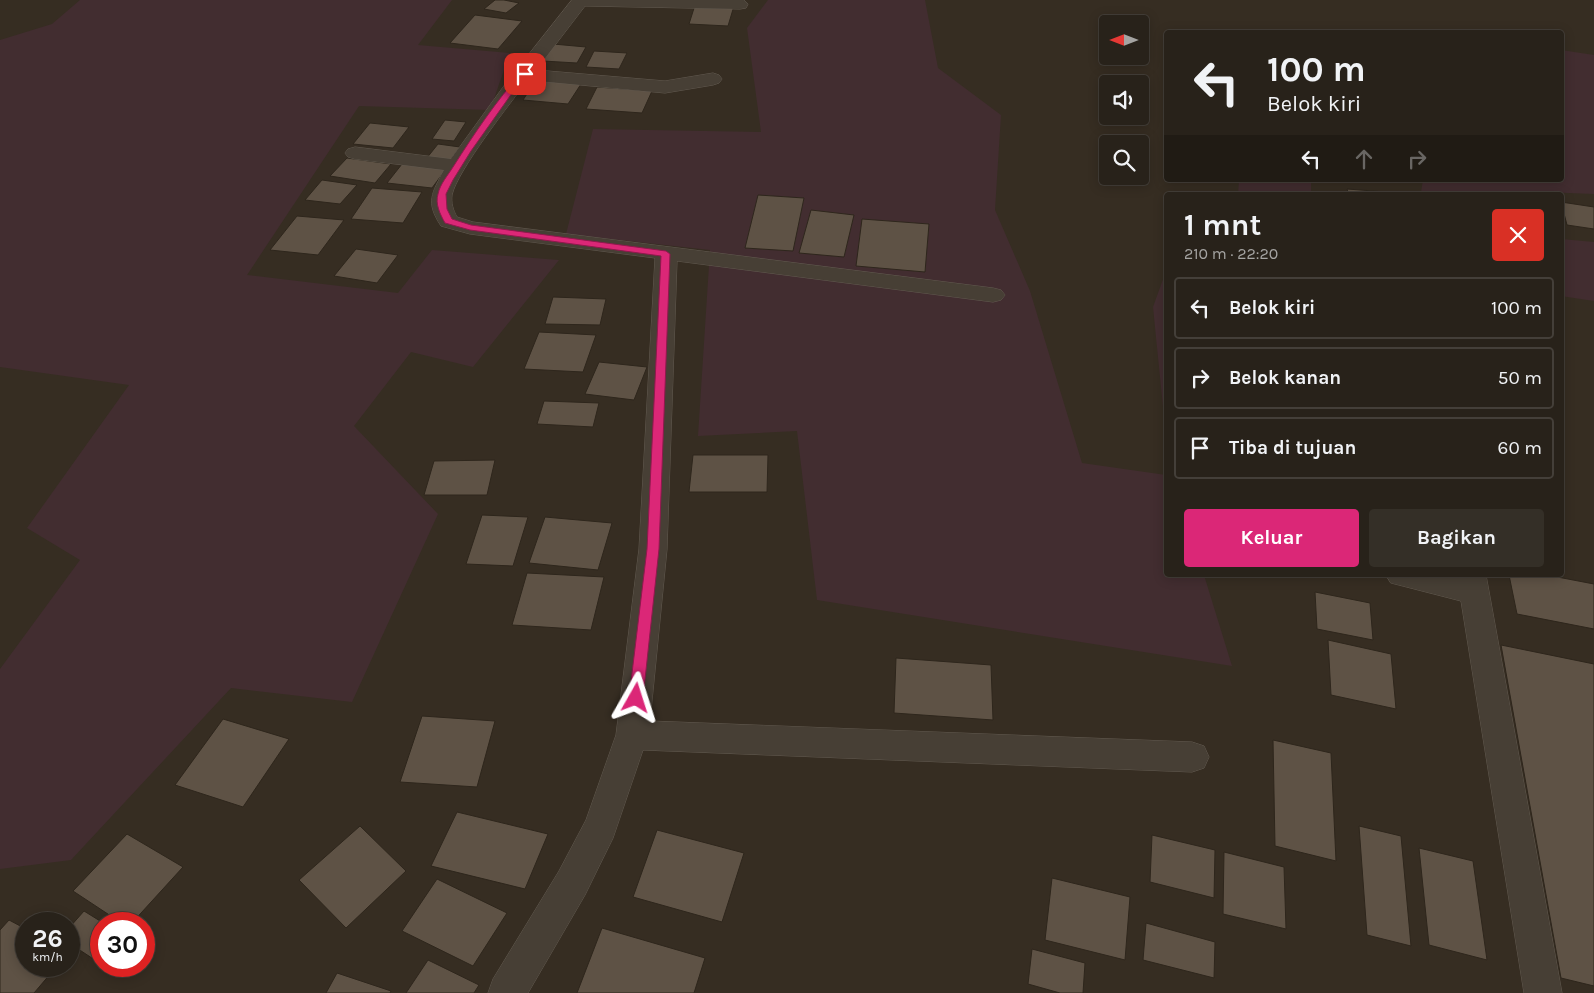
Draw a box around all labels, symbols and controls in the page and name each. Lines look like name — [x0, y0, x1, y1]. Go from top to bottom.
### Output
north arrow — [1099, 15, 1149, 65]
map controls — [1099, 15, 1149, 185]
text: 100 m — [1267, 49, 1366, 90]
icon: left — [1184, 50, 1249, 115]
pin — [504, 53, 546, 95]
icon: arrive — [511, 60, 539, 88]
button: sound — [1099, 75, 1149, 125]
text: Belok kiri — [1267, 91, 1361, 117]
button: search — [1099, 135, 1149, 185]
icon: left — [1297, 145, 1325, 173]
icon: ahead — [1350, 145, 1378, 173]
icon: right — [1403, 145, 1431, 173]
text: 1 mnt — [1184, 207, 1261, 243]
button: close — [1492, 209, 1544, 261]
text: 210 m · 22:20 — [1184, 244, 1278, 263]
icon: left — [1186, 294, 1214, 322]
text: Belok kiri — [1229, 297, 1315, 319]
text: 100 m — [1491, 297, 1542, 319]
icon: right — [1186, 364, 1214, 392]
text: Belok kanan — [1229, 367, 1341, 389]
text: 50 m — [1498, 367, 1542, 389]
icon: arrive — [1186, 434, 1214, 462]
text: Tiba di tujuan — [1229, 437, 1356, 459]
text: 60 m — [1498, 437, 1542, 459]
button: Keluar — [1184, 509, 1359, 567]
button: Bagikan — [1369, 509, 1544, 567]
position arrow — [609, 671, 661, 723]
speed limit sign: 30 — [90, 912, 155, 977]
text: 26 — [32, 924, 63, 953]
text: km/h — [32, 950, 63, 964]

